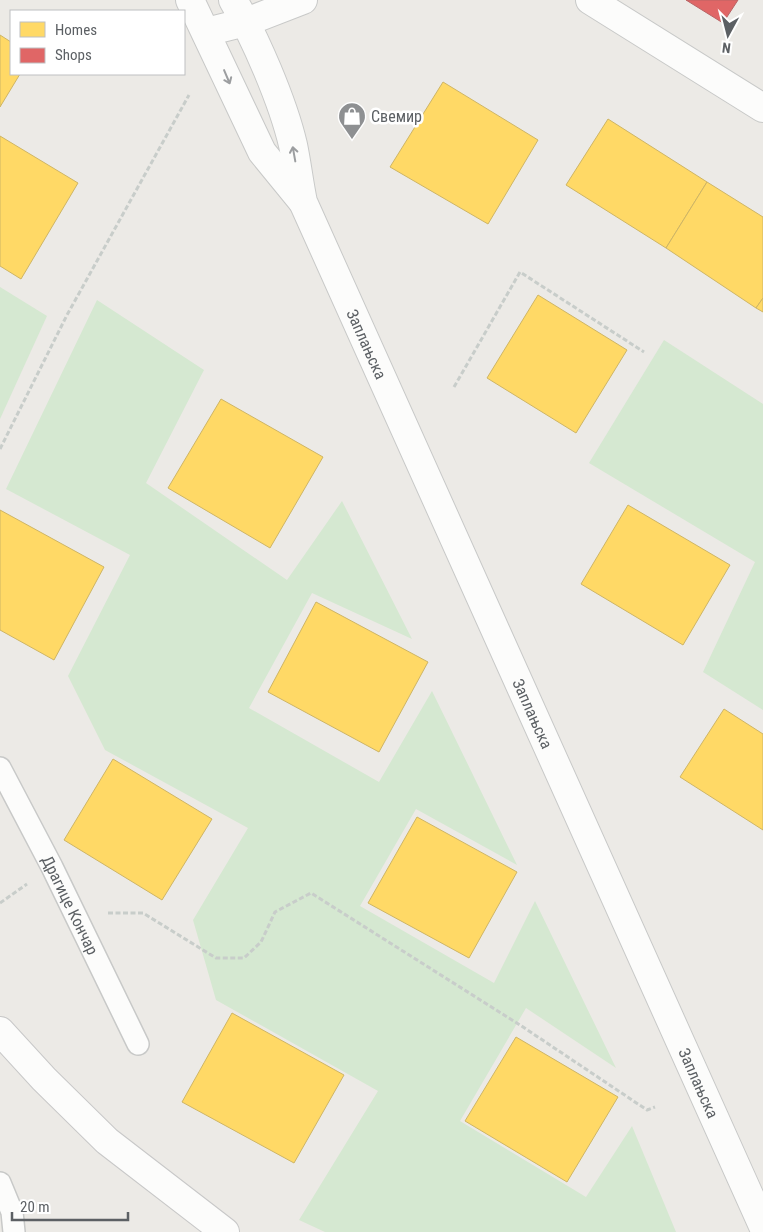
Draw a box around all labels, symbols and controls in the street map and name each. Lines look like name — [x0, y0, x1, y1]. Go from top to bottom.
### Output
legend — [10, 10, 185, 75]
north arrow — [703, 10, 753, 60]
text: Homes — [55, 21, 97, 39]
text: N — [721, 39, 732, 56]
text: Shops — [55, 46, 92, 64]
one-way arrow — [224, 69, 233, 84]
shop icon: Свемир — [337, 101, 367, 140]
place label: Свемир — [371, 107, 422, 126]
one-way arrow — [289, 147, 299, 163]
street label: Заплањска — [342, 306, 390, 382]
street label: Заплањска — [508, 676, 556, 752]
street label: Драгице Кончар — [38, 852, 102, 958]
street label: Заплањска — [674, 1045, 722, 1121]
scale bar — [12, 1190, 129, 1222]
text: 20 m — [20, 1198, 50, 1216]

